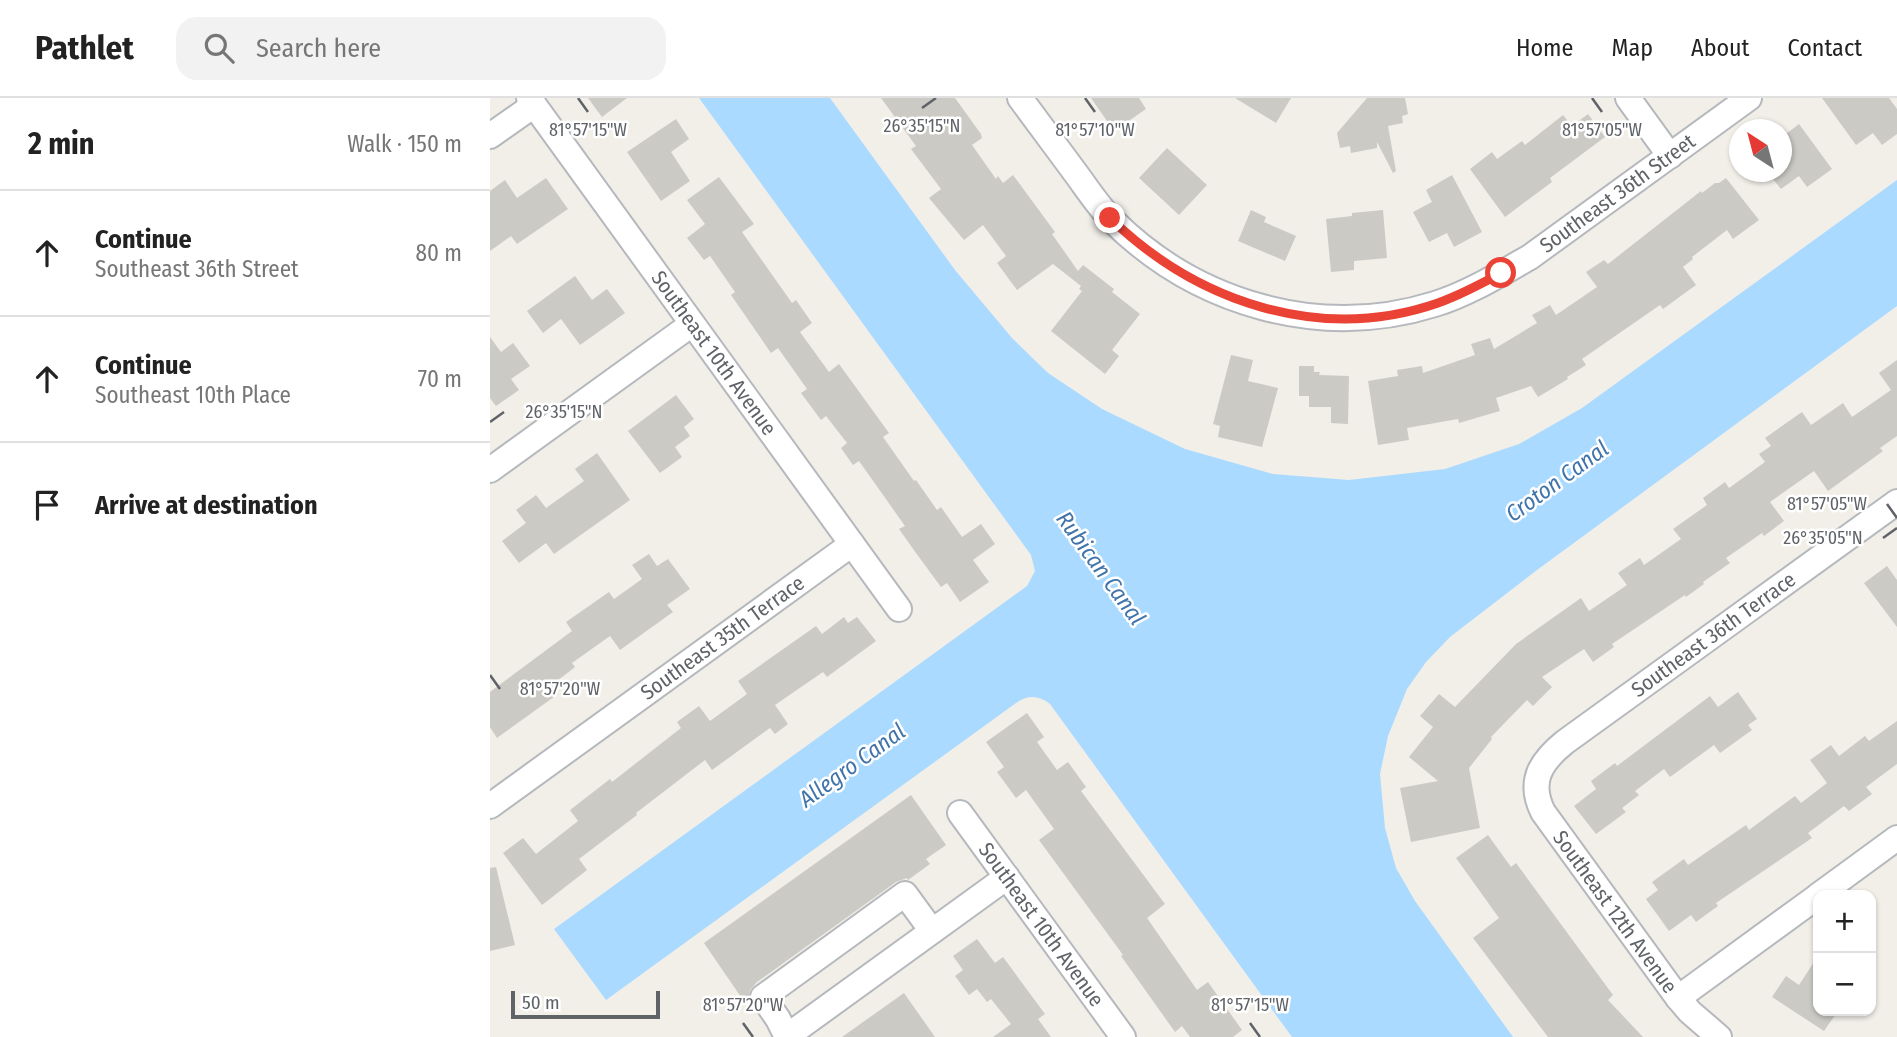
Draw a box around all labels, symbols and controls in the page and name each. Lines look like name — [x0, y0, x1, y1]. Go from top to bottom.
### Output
search box — [176, 17, 666, 80]
text: Pathlet — [35, 28, 134, 68]
icon: search — [200, 29, 238, 67]
text: Search here — [256, 33, 381, 64]
text: Home — [1516, 34, 1573, 62]
text: Map — [1611, 34, 1653, 62]
text: About — [1691, 34, 1749, 62]
text: Contact — [1787, 34, 1862, 62]
text: 26°35'15"N — [883, 115, 961, 137]
text: 81°57'15"W — [549, 119, 628, 141]
text: 81°57'10"W — [1055, 119, 1135, 141]
text: 81°57'05"W — [1562, 119, 1643, 141]
north arrow — [1729, 119, 1792, 182]
text: 2 min — [28, 126, 95, 162]
street label: Southeast 36th Street — [1535, 128, 1701, 259]
text: Walk · 150 m — [347, 130, 462, 158]
route end — [1094, 202, 1125, 233]
text: Continue — [95, 224, 192, 255]
icon: ahead — [28, 234, 66, 272]
text: 80 m — [415, 239, 462, 267]
text: Southeast 36th Street — [95, 255, 299, 283]
route start — [1485, 257, 1516, 288]
street label: Southeast 10th Avenue — [646, 266, 782, 440]
text: Continue — [95, 350, 192, 381]
icon: ahead — [28, 360, 66, 398]
text: 70 m — [418, 365, 462, 393]
text: Southeast 10th Place — [95, 381, 291, 409]
text: 26°35'15"N — [525, 401, 603, 423]
water label: Croton Canal — [1500, 434, 1614, 528]
icon: arrive — [28, 486, 66, 524]
text: Arrive at destination — [95, 490, 318, 521]
text: 81°57'05"W — [1787, 493, 1868, 515]
water label: Rubican Canal — [1050, 506, 1152, 630]
text: 26°35'05"N — [1783, 527, 1863, 549]
street label: Southeast 36th Terrace — [1626, 567, 1801, 703]
street label: Southeast 35th Terrace — [636, 570, 809, 706]
text: 81°57'20"W — [520, 678, 601, 700]
water label: Allegro Canal — [793, 717, 911, 813]
street label: Southeast 12th Avenue — [1547, 826, 1683, 998]
street label: Southeast 10th Avenue — [973, 837, 1110, 1012]
map controls — [1813, 890, 1876, 1016]
button: + — [1813, 890, 1876, 953]
button: − — [1813, 953, 1876, 1016]
scale bar — [511, 988, 660, 1020]
text: 50 m — [522, 991, 560, 1014]
text: 81°57'20"W — [703, 994, 784, 1016]
text: 81°57'15"W — [1211, 994, 1290, 1016]

